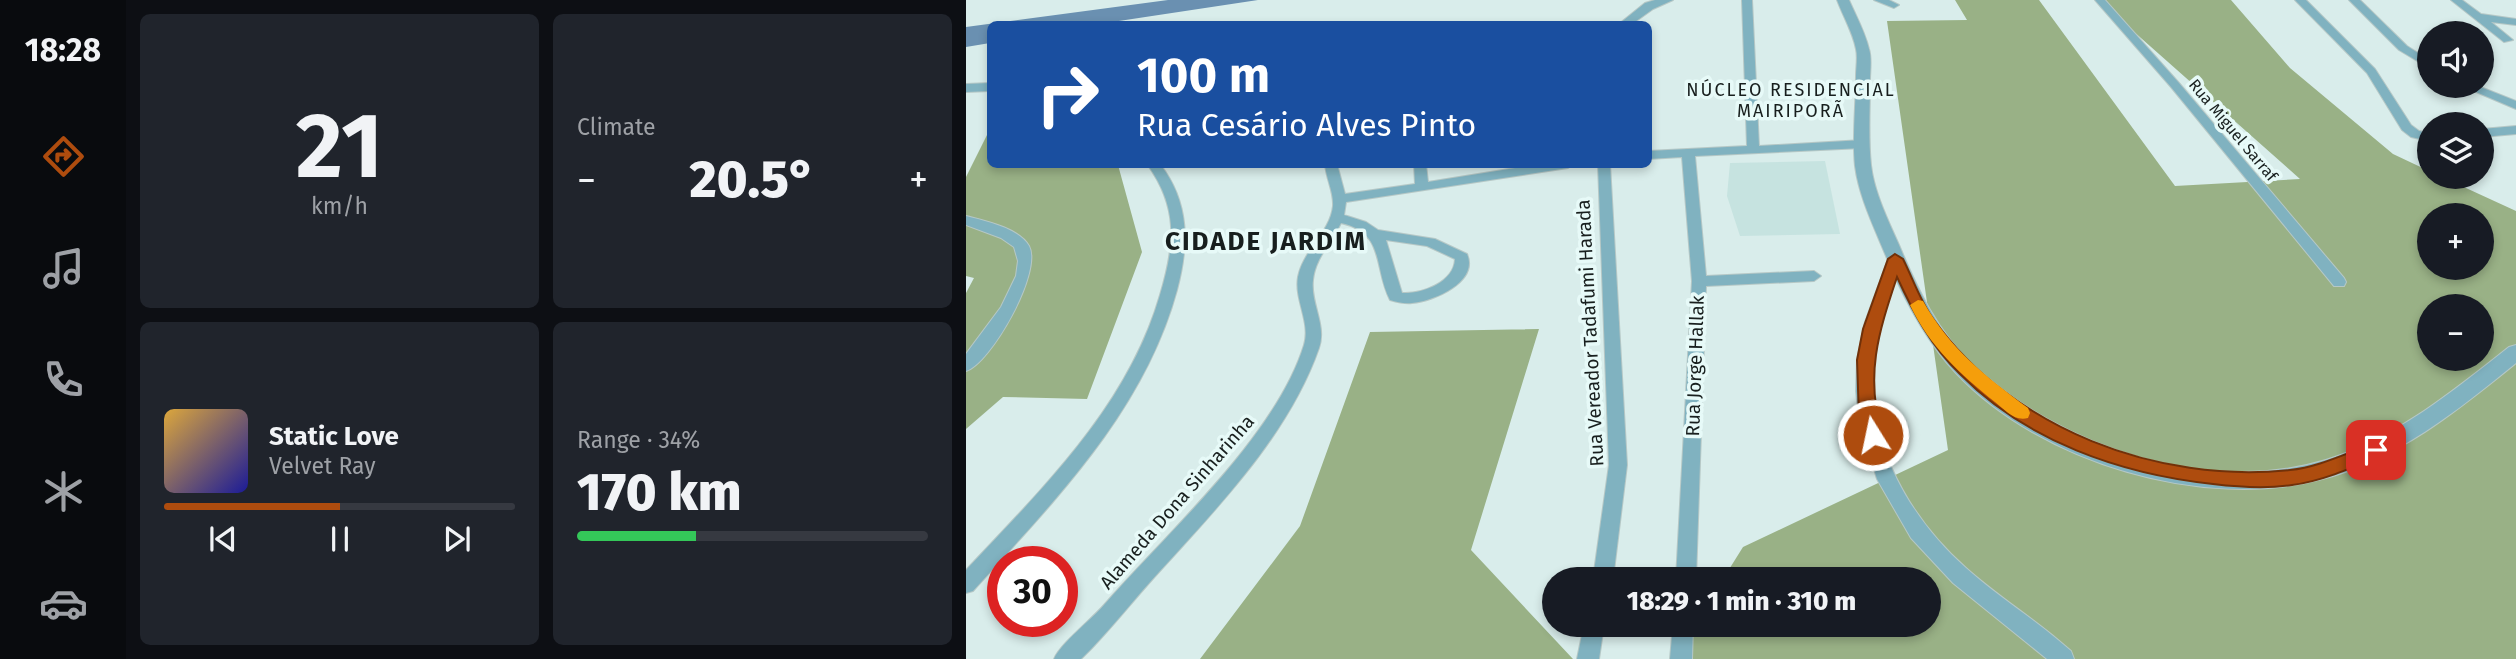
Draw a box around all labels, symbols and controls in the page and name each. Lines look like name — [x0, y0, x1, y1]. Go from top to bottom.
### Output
map controls — [2417, 21, 2494, 371]
button: sound — [2417, 21, 2494, 98]
text: 18:28 — [25, 31, 101, 69]
text: 100 m — [1137, 46, 1270, 105]
icon: right — [1022, 49, 1113, 140]
street label: Rua Miguel Sarraf — [2185, 75, 2282, 186]
district label: NÚCLEO RESIDENCIAL MAIRIPORÃ — [1686, 78, 1896, 122]
text: 21 — [296, 92, 383, 201]
text: Rua Cesário Alves Pinto — [1137, 106, 1476, 144]
button: layers — [2417, 112, 2494, 189]
text: Climate — [577, 113, 656, 141]
icon: directions — [39, 132, 88, 181]
text: 20.5° — [690, 148, 816, 211]
text: − — [577, 157, 596, 203]
text: + — [909, 157, 928, 203]
text: km/h — [311, 192, 368, 220]
street label: Rua Vereador Tadafumi Harada — [1572, 199, 1608, 467]
button: + — [2417, 203, 2494, 280]
district label: CIDADE JARDIM — [1165, 226, 1367, 257]
icon: music — [39, 244, 88, 293]
button: − — [2417, 294, 2494, 371]
street label: Rua Jorge Hallak — [1681, 295, 1709, 437]
icon: phone — [39, 355, 88, 404]
position arrow — [1836, 398, 1910, 472]
street label: Alameda Dona Sinharinha — [1095, 410, 1259, 594]
pin — [2346, 420, 2406, 480]
text: Static Love — [269, 421, 399, 452]
text: Range · 34% — [577, 426, 700, 454]
icon: arrive — [2357, 431, 2395, 469]
text: Velvet Ray — [269, 452, 376, 480]
text: 170 km — [577, 461, 742, 524]
icon: climate — [39, 467, 88, 516]
icon: previous — [204, 520, 242, 558]
icon: pause — [321, 520, 359, 558]
icon: next — [438, 520, 476, 558]
speed limit sign: 30 — [987, 546, 1078, 637]
icon: car — [39, 579, 88, 628]
text: 18:29 · 1 min · 310 m — [1627, 586, 1856, 617]

